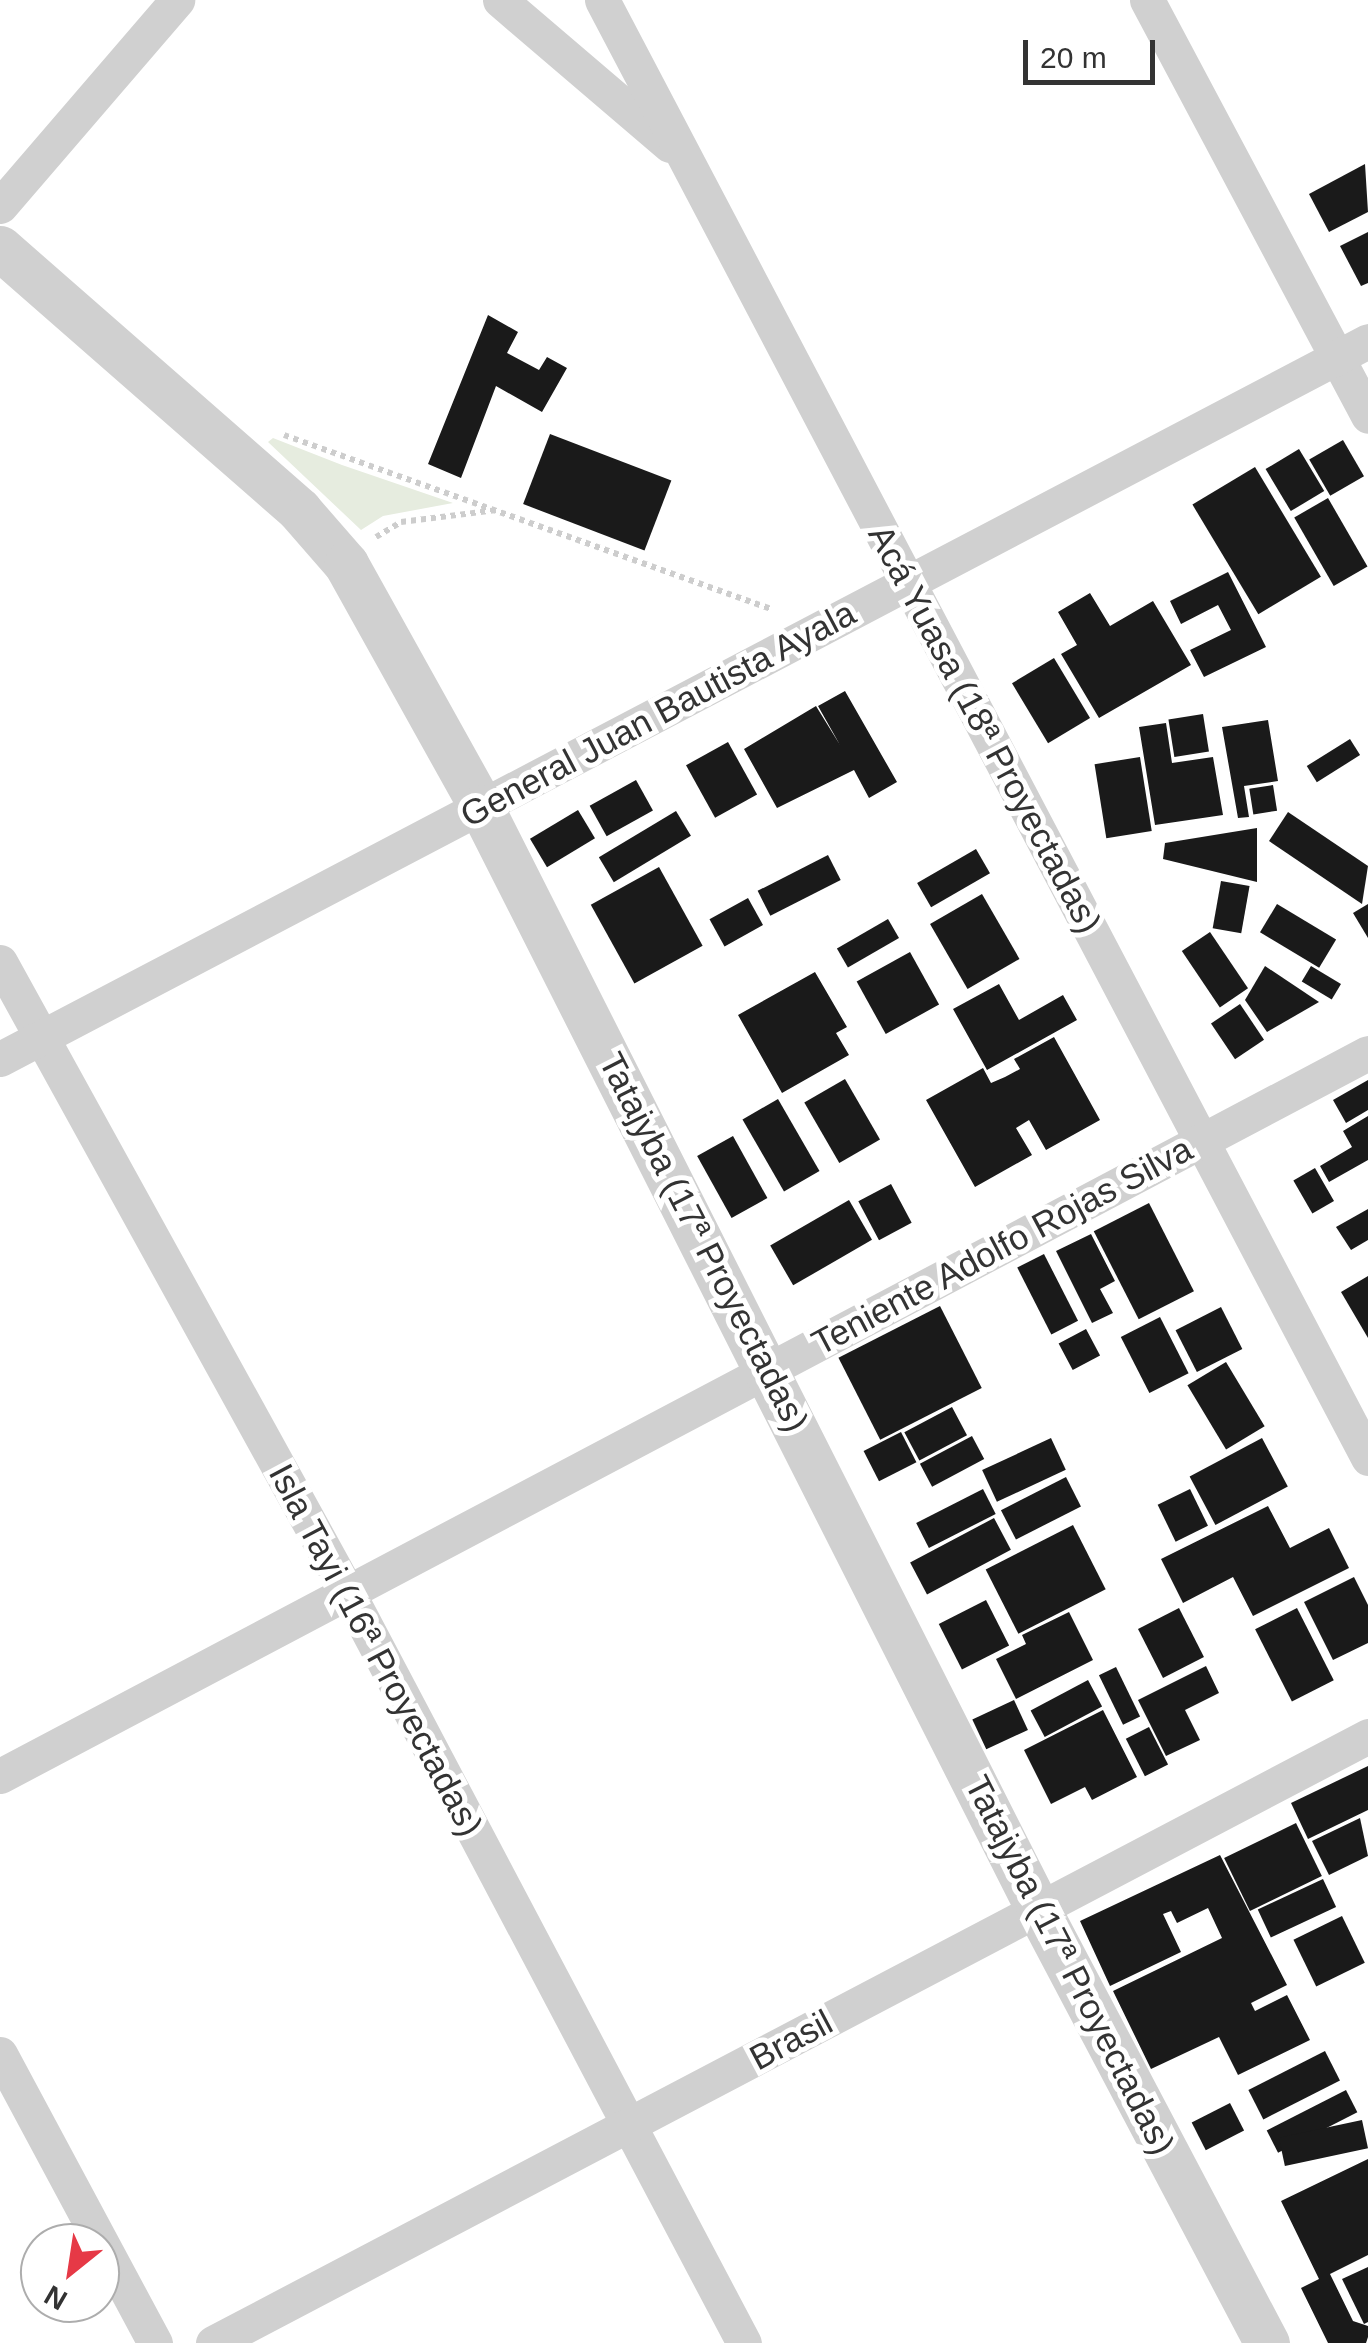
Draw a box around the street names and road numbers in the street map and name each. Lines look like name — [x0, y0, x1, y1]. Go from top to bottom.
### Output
street label: Acá Yuasa (18ª Proyectadas) — [859, 518, 1111, 940]
street label: General Juan Bautista Ayala — [453, 591, 863, 837]
street label: Tatajyba (17ª Proyectadas) — [590, 1046, 818, 1438]
street label: Teniente Adolfo Rojas Silva — [804, 1127, 1200, 1365]
street label: Isla Tayi (16ª Proyectadas) — [260, 1457, 492, 1843]
street label: Tatajyba (17ª Proyectadas) — [956, 1769, 1184, 2161]
street label: Brasil — [743, 2001, 839, 2079]

